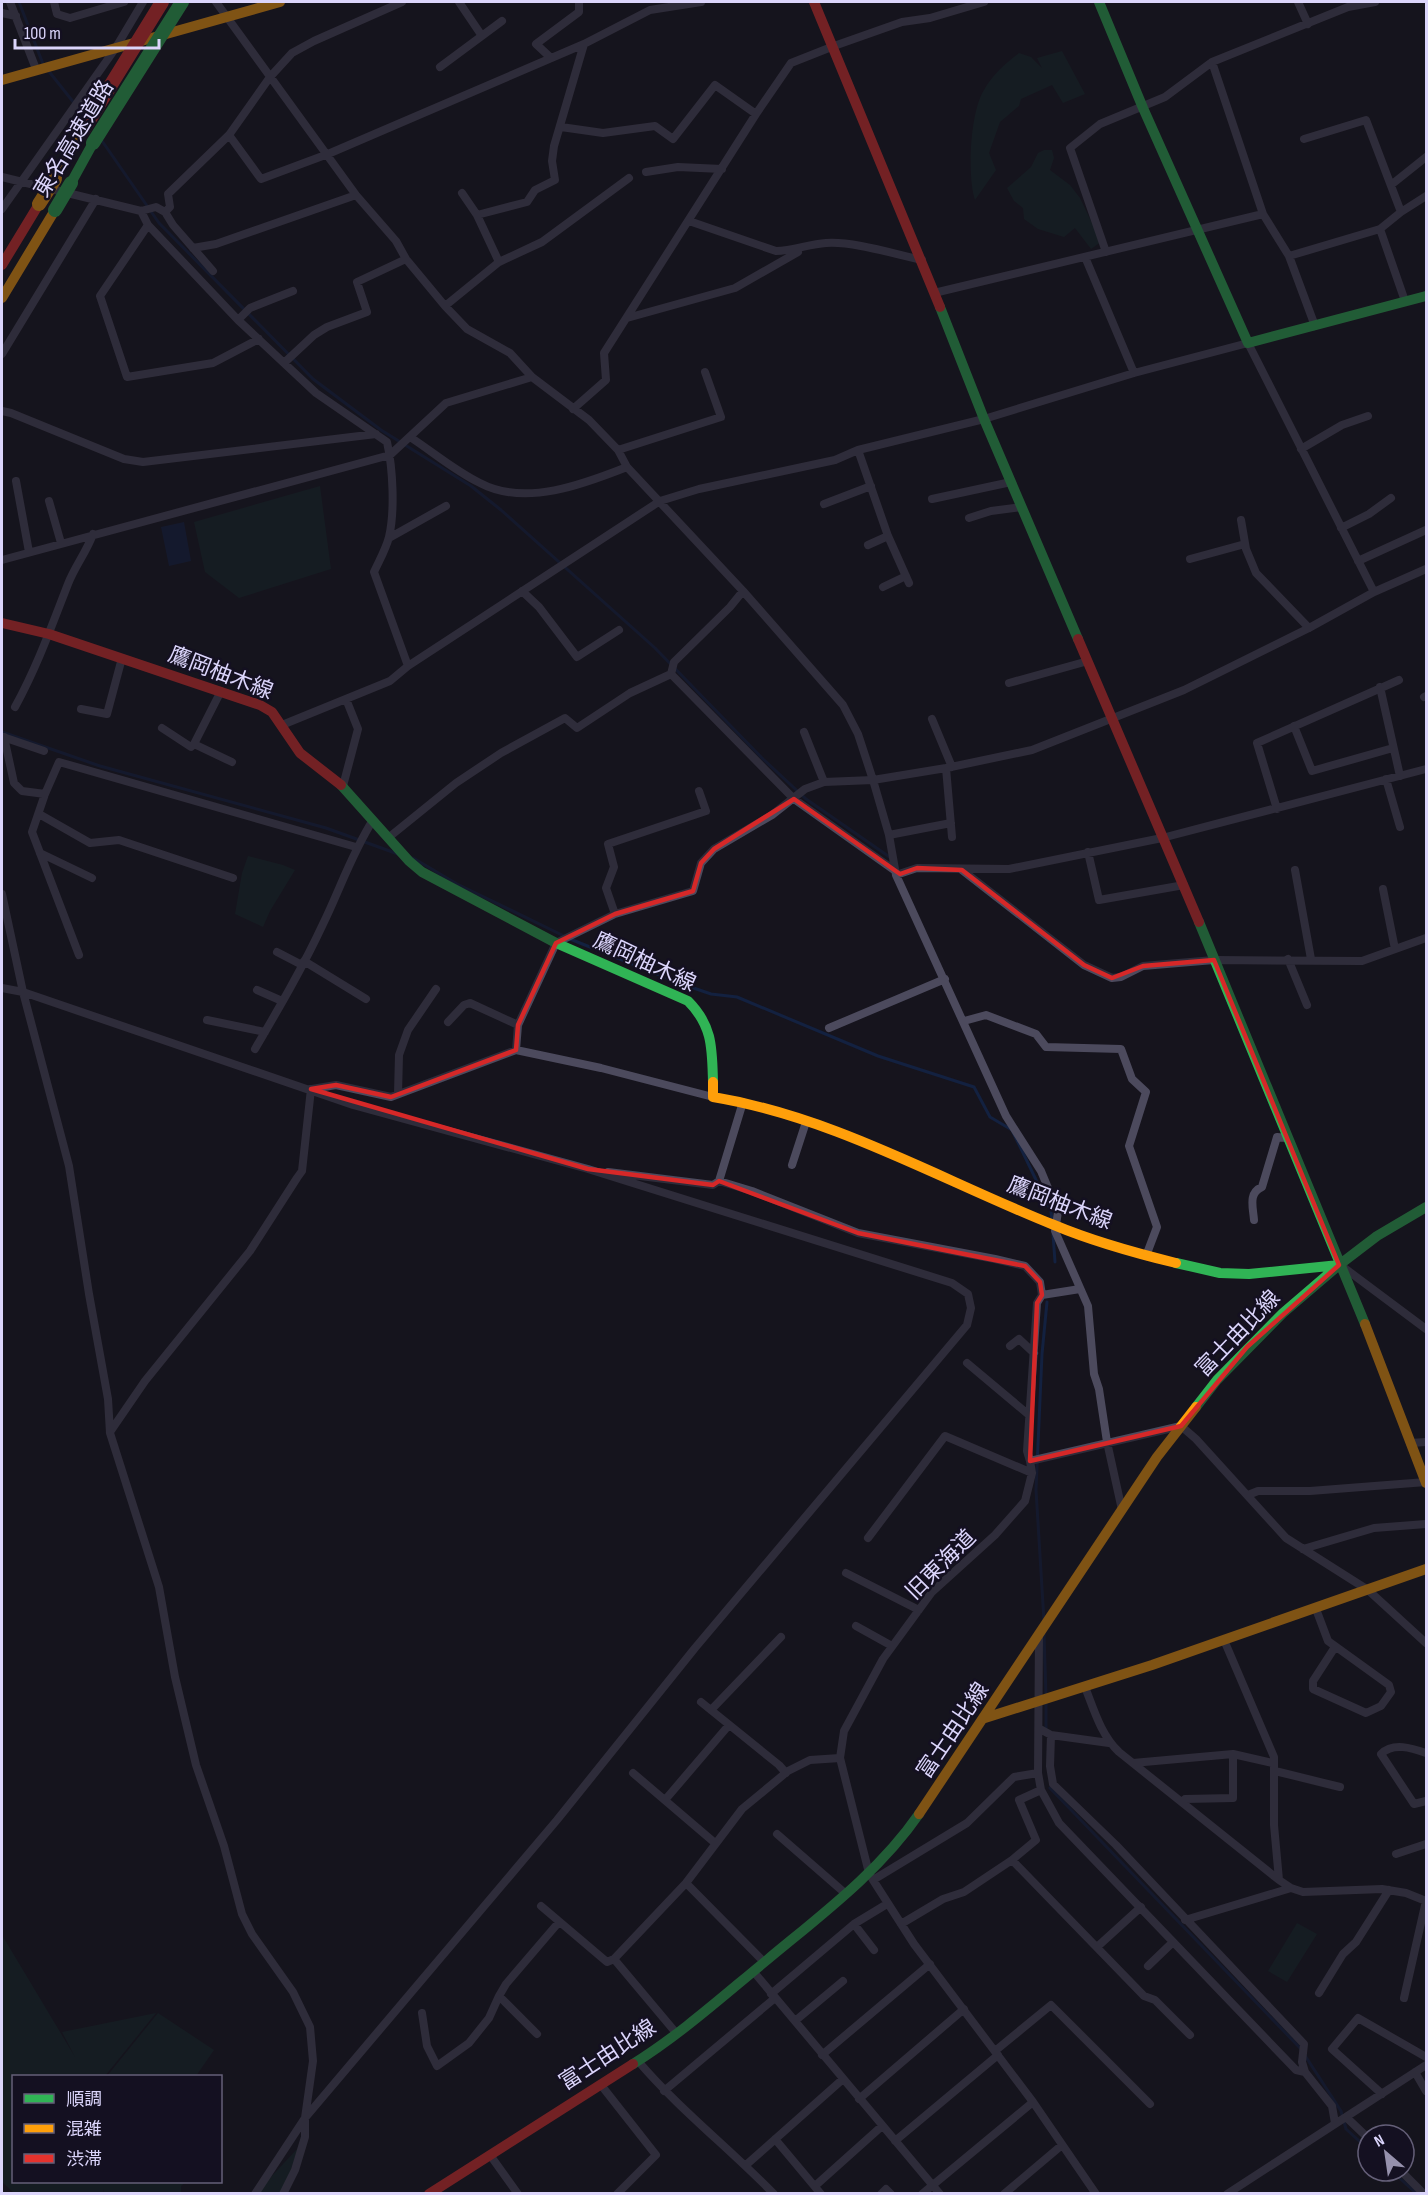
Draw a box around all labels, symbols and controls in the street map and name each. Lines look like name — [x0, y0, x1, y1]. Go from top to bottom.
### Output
scale bar — [15, 12, 159, 50]
text: 100 m — [24, 23, 61, 44]
street label: 東名高速道路 — [29, 75, 120, 202]
street label: 鷹岡柚木線 — [164, 641, 277, 706]
street label: 鷹岡柚木線 — [589, 927, 700, 998]
street label: 鷹岡柚木線 — [1003, 1171, 1116, 1236]
street label: 富士由比線 — [1190, 1285, 1286, 1383]
street label: 旧東海道 — [900, 1524, 982, 1606]
street label: 富士由比線 — [911, 1678, 995, 1784]
street label: 富士由比線 — [554, 2014, 661, 2097]
legend — [12, 2075, 222, 2183]
text: 順調 — [66, 2089, 102, 2110]
text: 混雑 — [66, 2119, 102, 2140]
north arrow — [1356, 2123, 1416, 2183]
text: N — [1371, 2131, 1388, 2152]
text: 渋滞 — [66, 2149, 102, 2170]

